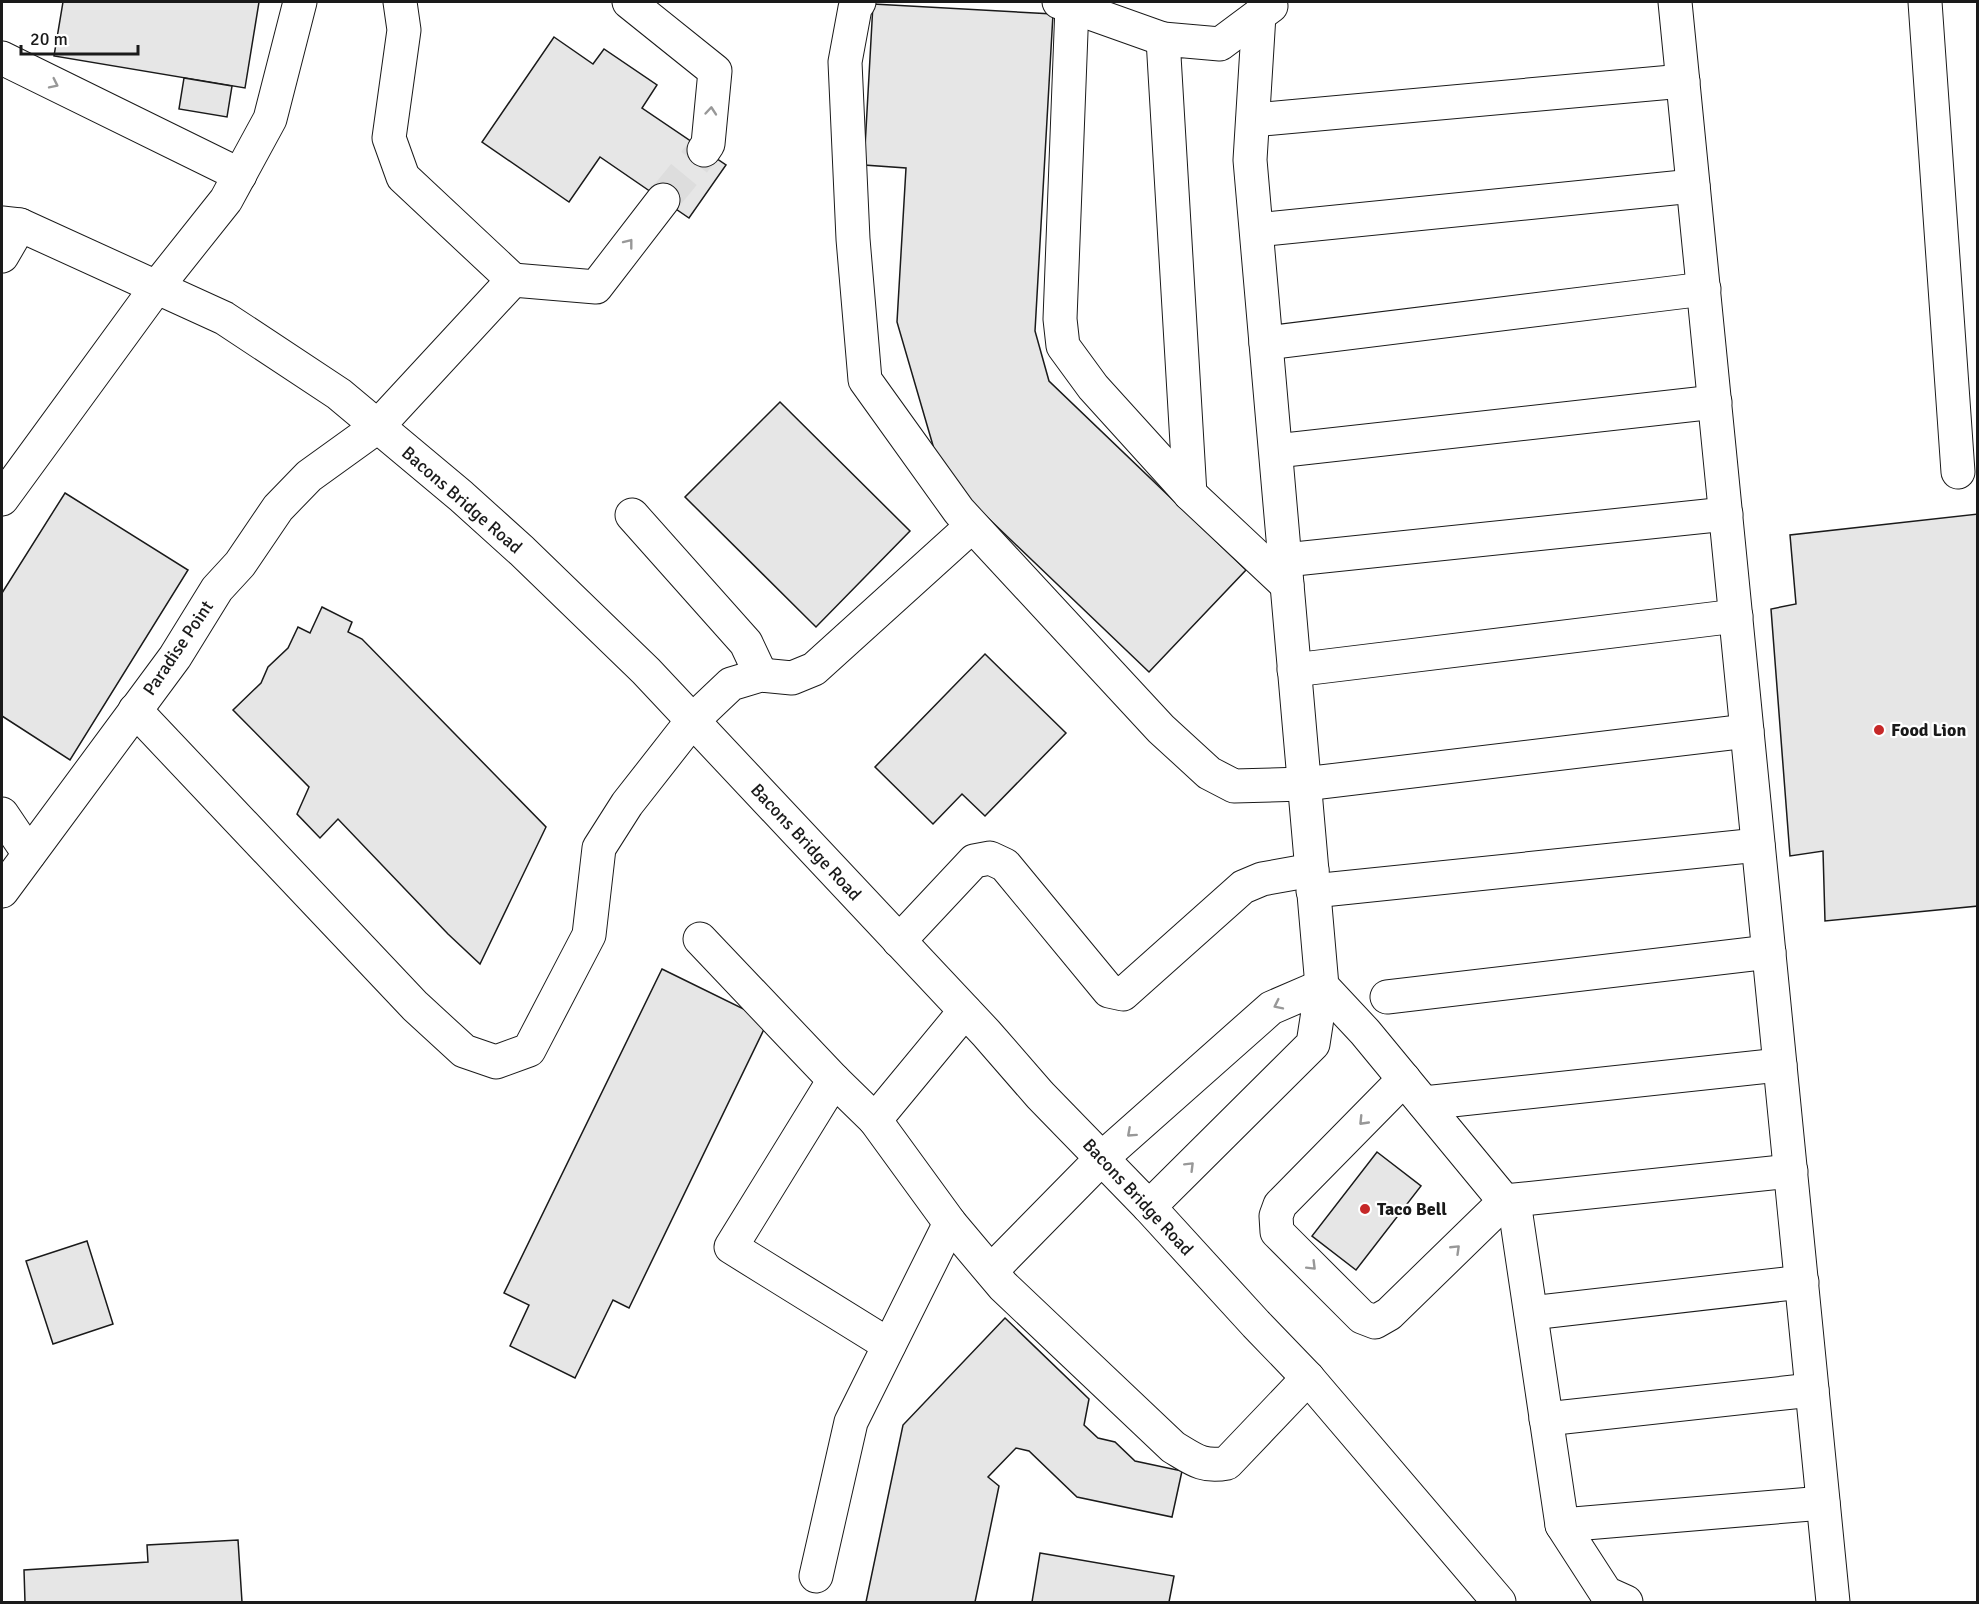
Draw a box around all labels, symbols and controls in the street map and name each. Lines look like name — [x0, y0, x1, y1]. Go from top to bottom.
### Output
scale bar — [21, 18, 138, 56]
text: 20 m — [30, 28, 68, 50]
one-way arrow — [48, 77, 58, 88]
one-way arrow — [704, 106, 717, 116]
one-way arrow — [622, 239, 633, 250]
street label: Bacons Bridge Road — [397, 442, 527, 558]
street label: Paradise Point — [138, 596, 218, 700]
place label: Food Lion — [1891, 719, 1966, 741]
marker: Food Lion — [1872, 723, 1886, 737]
street label: Bacons Bridge Road — [746, 779, 866, 905]
one-way arrow — [1273, 998, 1284, 1010]
one-way arrow — [1359, 1113, 1370, 1124]
one-way arrow — [1127, 1126, 1138, 1137]
street label: Bacons Bridge Road — [1078, 1134, 1198, 1260]
one-way arrow — [1183, 1162, 1194, 1173]
place label: Taco Bell — [1377, 1198, 1447, 1220]
marker: Taco Bell — [1358, 1202, 1372, 1216]
one-way arrow — [1449, 1245, 1460, 1256]
one-way arrow — [1304, 1259, 1315, 1270]

